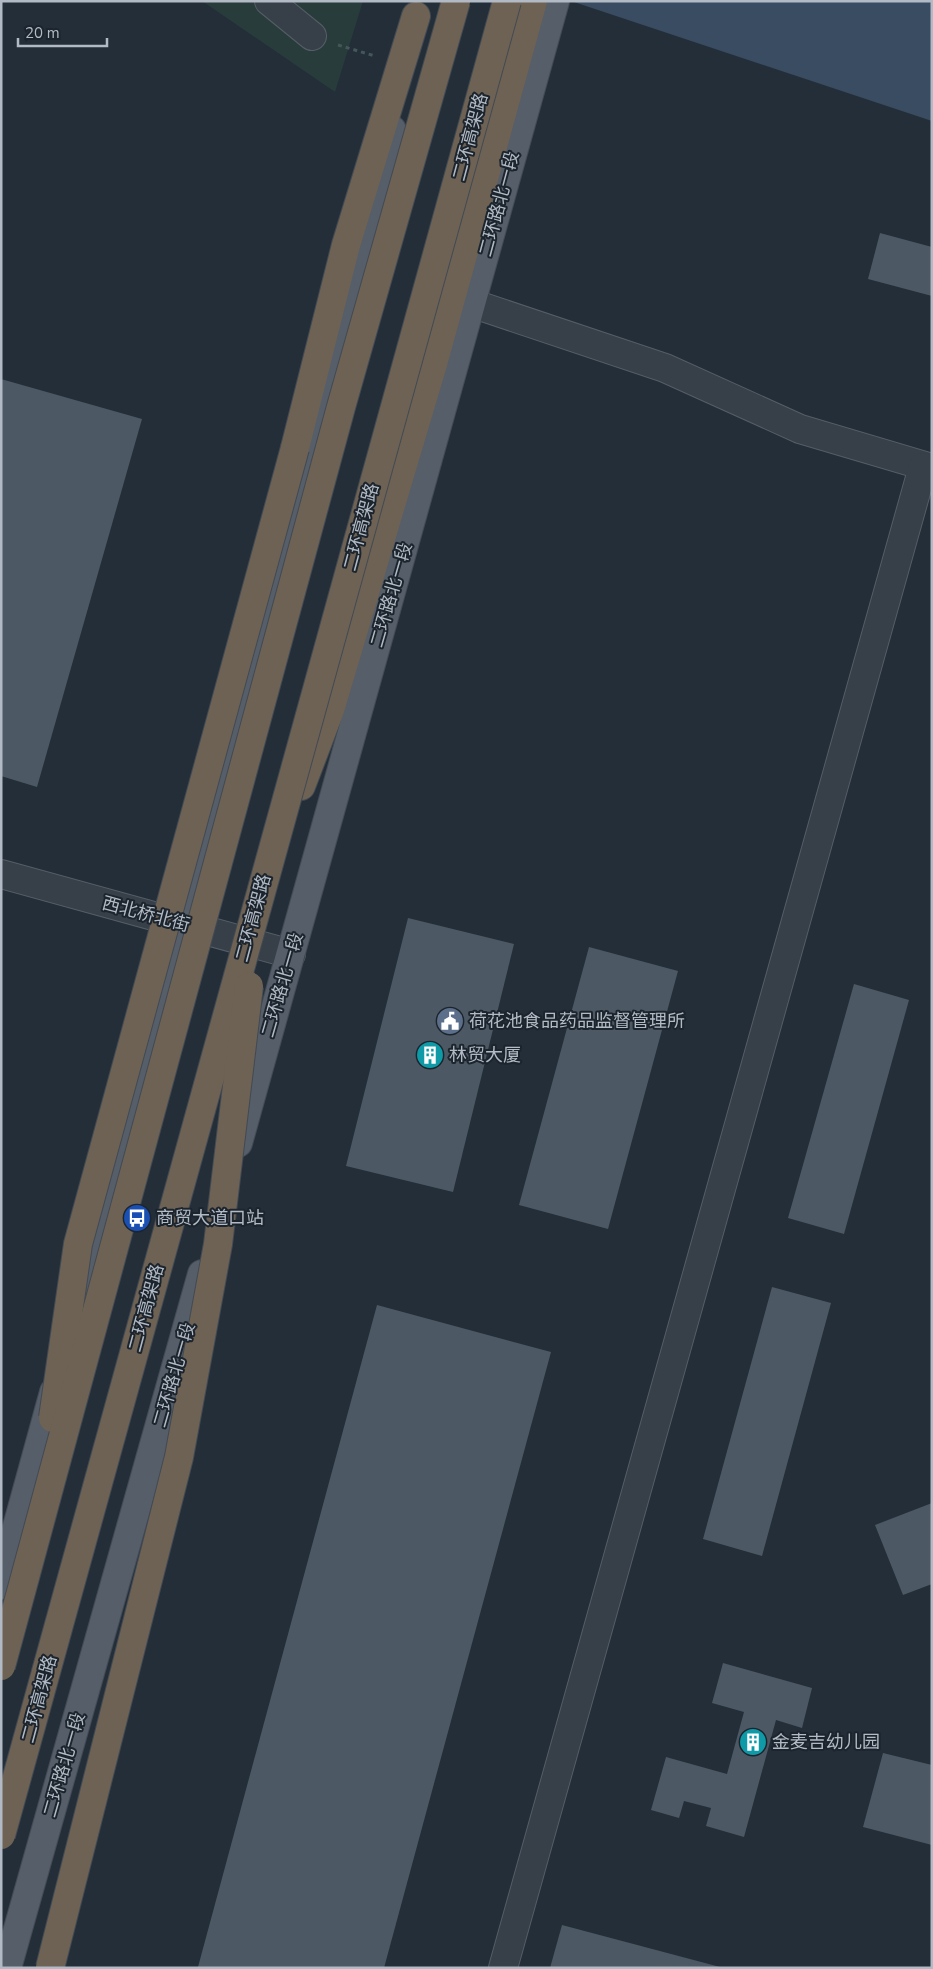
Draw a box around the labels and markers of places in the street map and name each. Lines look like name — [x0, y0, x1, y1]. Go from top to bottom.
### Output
public building icon: 荷花池食品药品监督管理所 — [435, 1006, 465, 1036]
place label: 荷花池食品药品监督管理所 — [469, 1009, 685, 1033]
building icon: 林贸大厦 — [415, 1040, 445, 1070]
place label: 林贸大厦 — [449, 1043, 521, 1067]
bus stop icon: 商贸大道口站 — [122, 1203, 152, 1233]
place label: 商贸大道口站 — [156, 1206, 264, 1230]
building icon: 金麦吉幼儿园 — [738, 1727, 768, 1757]
place label: 金麦吉幼儿园 — [772, 1730, 880, 1754]

